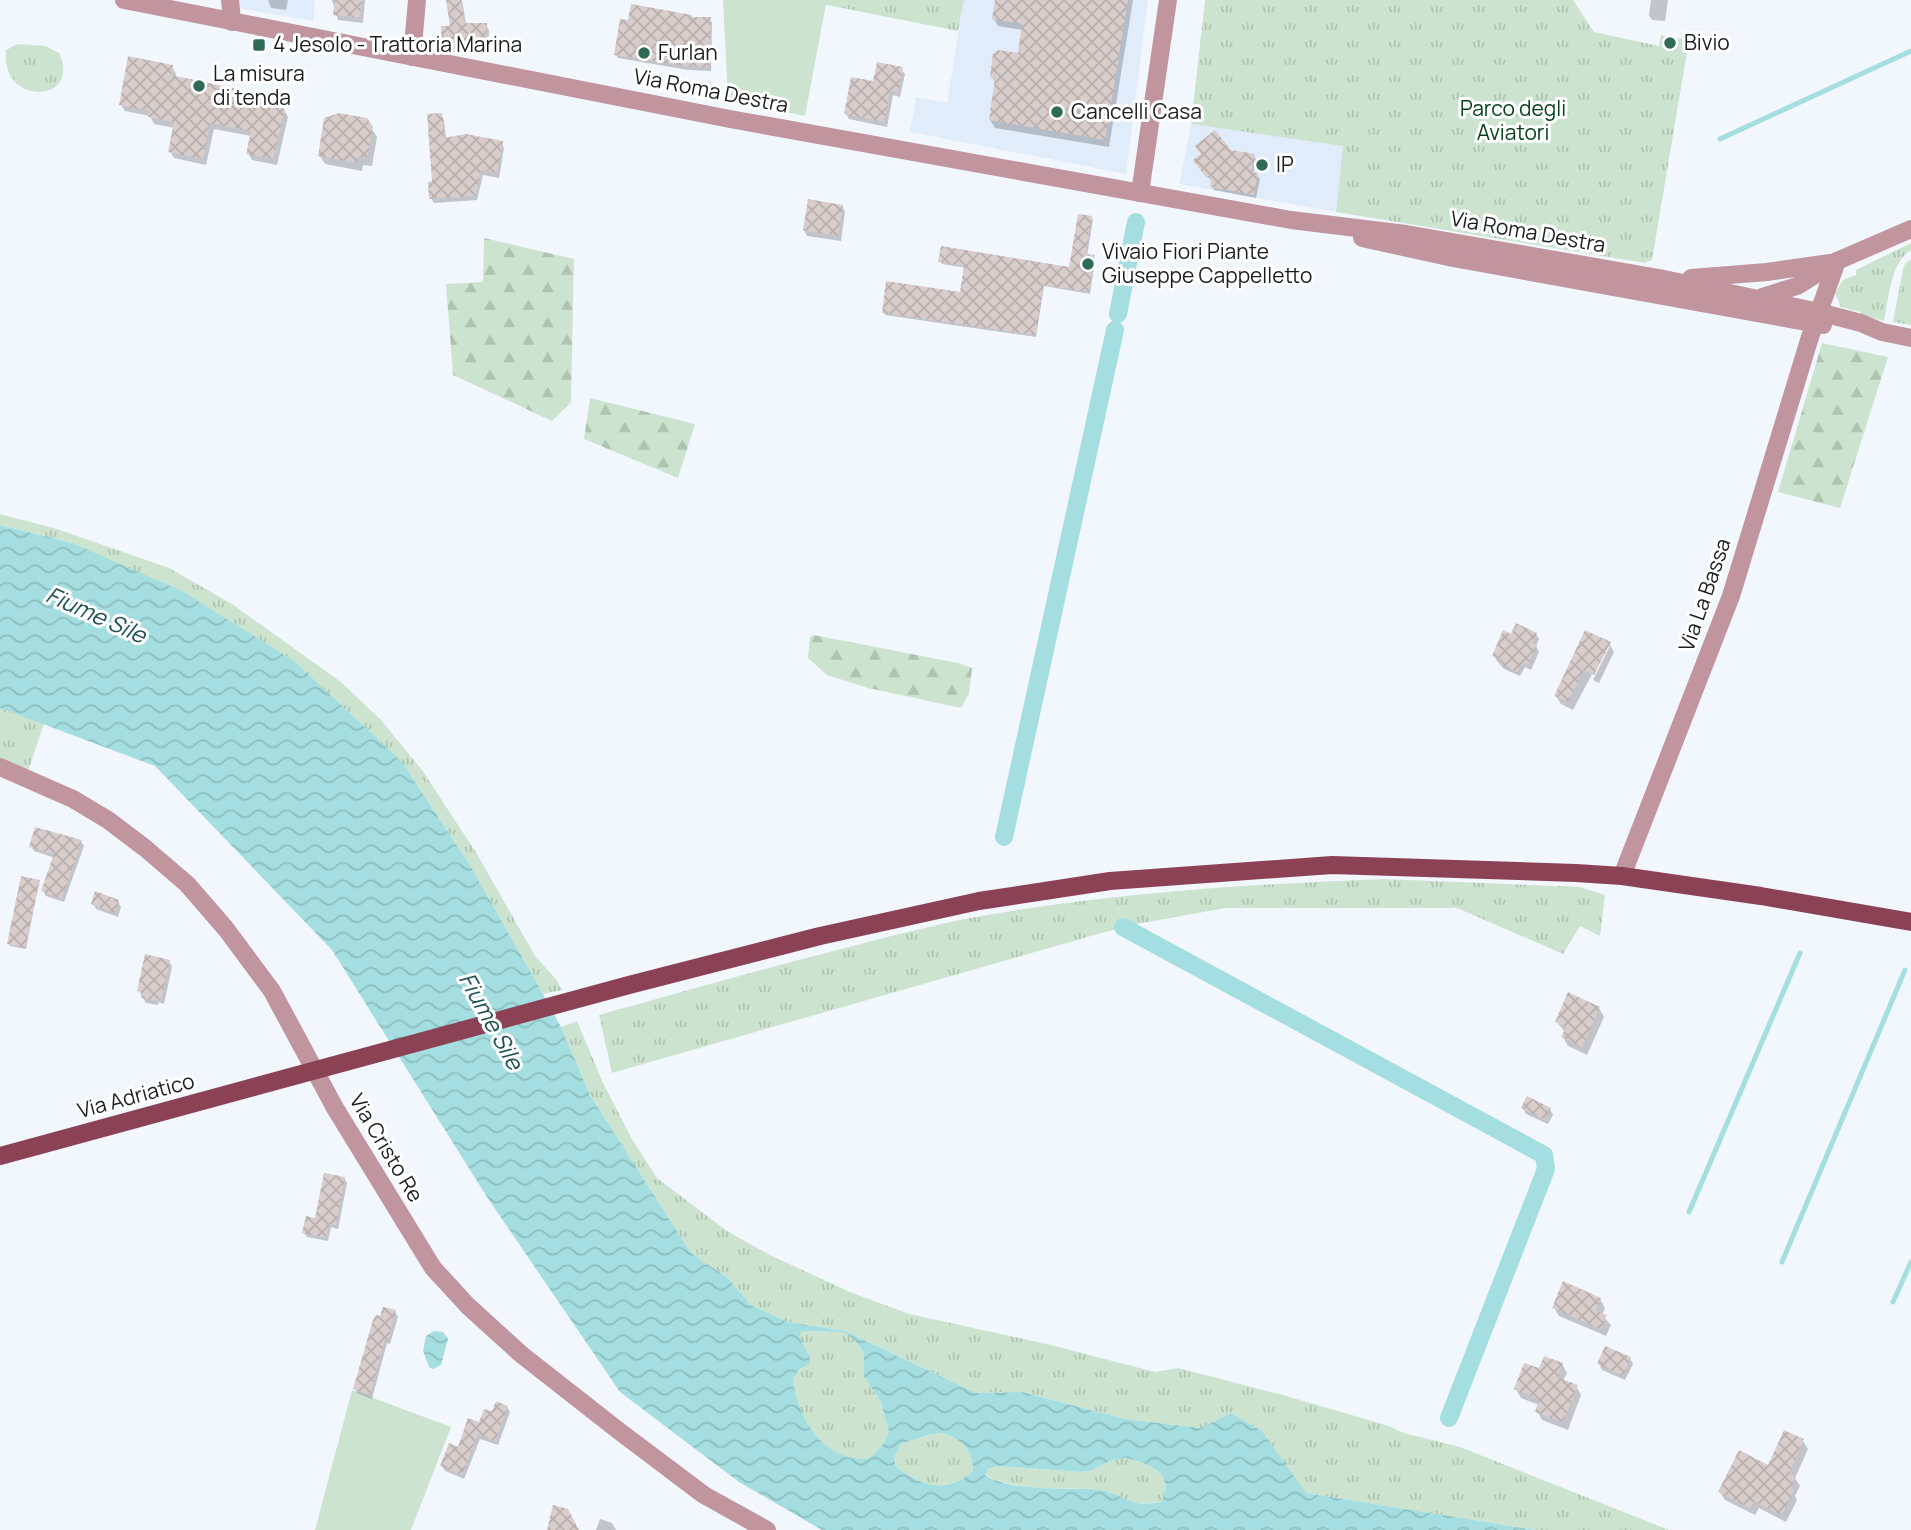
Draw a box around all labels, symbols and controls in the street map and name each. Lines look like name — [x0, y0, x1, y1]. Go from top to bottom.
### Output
place label: Bivio — [1684, 28, 1730, 56]
place label: 4 Jesolo - Trattoria Marina — [273, 30, 522, 58]
marker: Bivio — [1662, 35, 1678, 51]
marker: 4 Jesolo - Trattoria Marina — [251, 37, 267, 53]
place label: Furlan — [658, 38, 718, 66]
marker: Furlan — [636, 45, 652, 61]
place label: La misura di tenda — [213, 59, 305, 111]
street label: Via Roma Destra — [631, 61, 791, 119]
marker: La misura di tenda — [191, 78, 207, 94]
park label: Parco degli Aviatori — [1460, 94, 1566, 146]
place label: Cancelli Casa — [1071, 97, 1202, 125]
marker: Cancelli Casa — [1049, 104, 1065, 120]
place label: IP — [1276, 150, 1294, 178]
marker: IP — [1254, 157, 1270, 173]
street label: Via Roma Destra — [1448, 204, 1608, 258]
place label: Vivaio Fiori Piante Giuseppe Cappelletto — [1102, 237, 1312, 289]
marker: Vivaio Fiori Piante Giuseppe Cappelletto — [1080, 256, 1096, 272]
street label: Via La Bassa — [1672, 534, 1736, 655]
water label: Fiume Sile — [41, 578, 153, 651]
water label: Fiume Sile — [452, 966, 532, 1076]
street label: Via Adriatico — [74, 1066, 197, 1124]
street label: Via Cristo Re — [344, 1088, 430, 1207]

